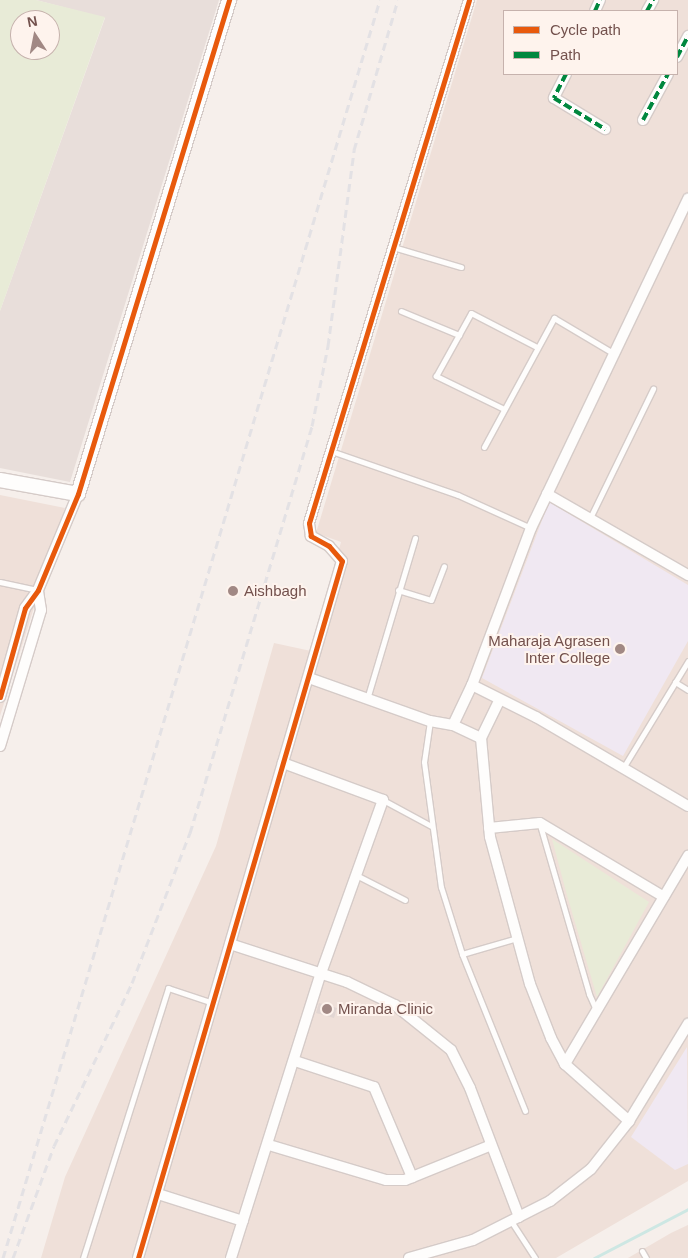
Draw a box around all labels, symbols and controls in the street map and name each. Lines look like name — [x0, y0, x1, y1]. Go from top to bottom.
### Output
north arrow — [10, 10, 60, 60]
legend — [503, 10, 678, 75]
text: N — [26, 12, 39, 30]
text: Cycle path — [550, 21, 621, 38]
text: Path — [550, 46, 581, 63]
place label: Aishbagh — [244, 582, 307, 600]
marker: Aishbagh — [226, 584, 240, 598]
place label: Maharaja Agrasen Inter College — [487, 631, 610, 666]
marker: Maharaja Agrasen Inter College — [614, 643, 626, 655]
place label: Miranda Clinic — [338, 1000, 433, 1018]
marker: Miranda Clinic — [320, 1002, 334, 1016]

